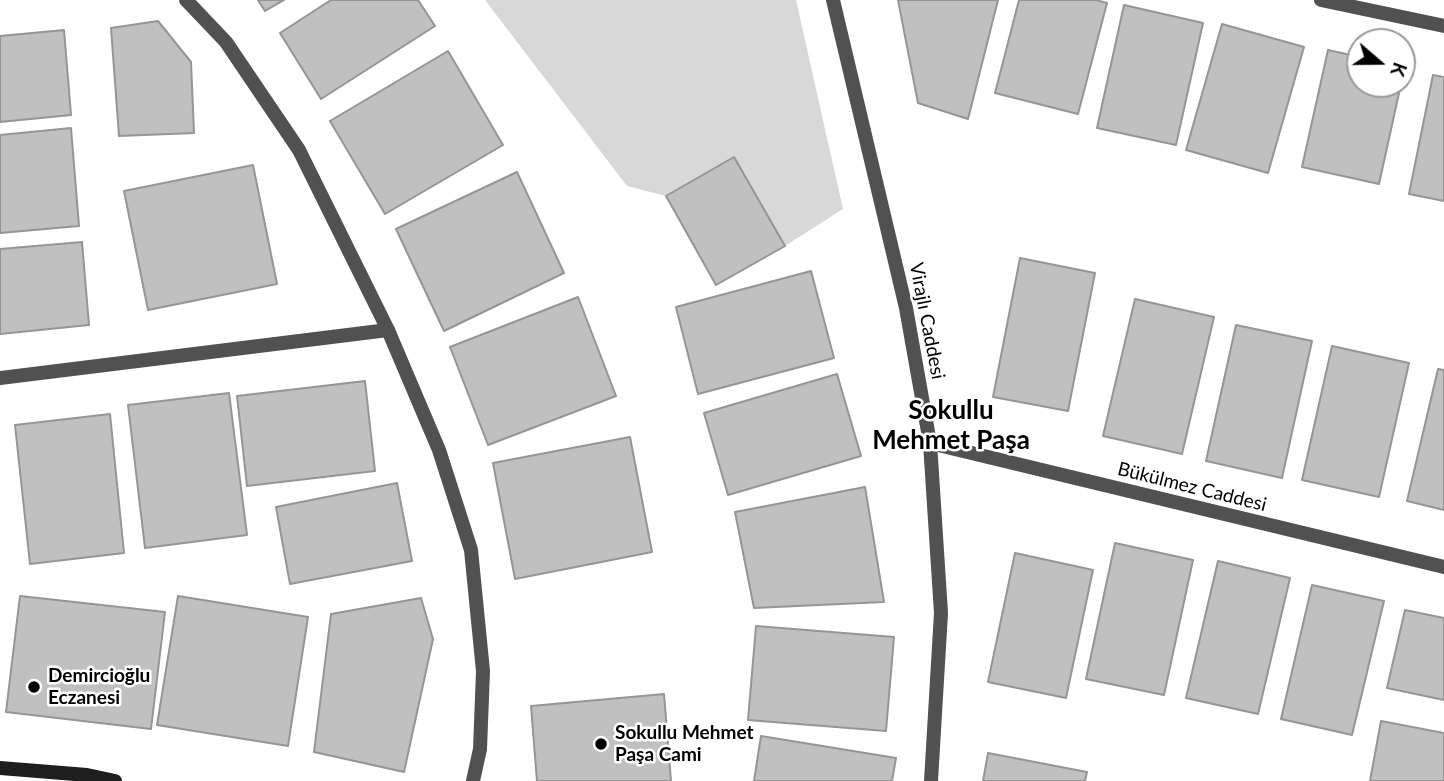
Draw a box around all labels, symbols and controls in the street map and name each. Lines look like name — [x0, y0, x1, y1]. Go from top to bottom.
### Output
north arrow — [1346, 28, 1416, 98]
text: K — [1386, 60, 1412, 80]
street label: Virajlı Caddesi — [905, 261, 949, 381]
district label: Sokullu Mehmet Paşa — [872, 395, 1030, 457]
street label: Bükülmez Caddesi — [1115, 457, 1269, 517]
place label: Demircioğlu Eczanesi — [48, 665, 150, 709]
marker: Demircioğlu Eczanesi — [26, 679, 42, 695]
place label: Sokullu Mehmet Paşa Cami — [615, 722, 754, 766]
marker: Sokullu Mehmet Paşa Cami — [593, 736, 609, 752]

